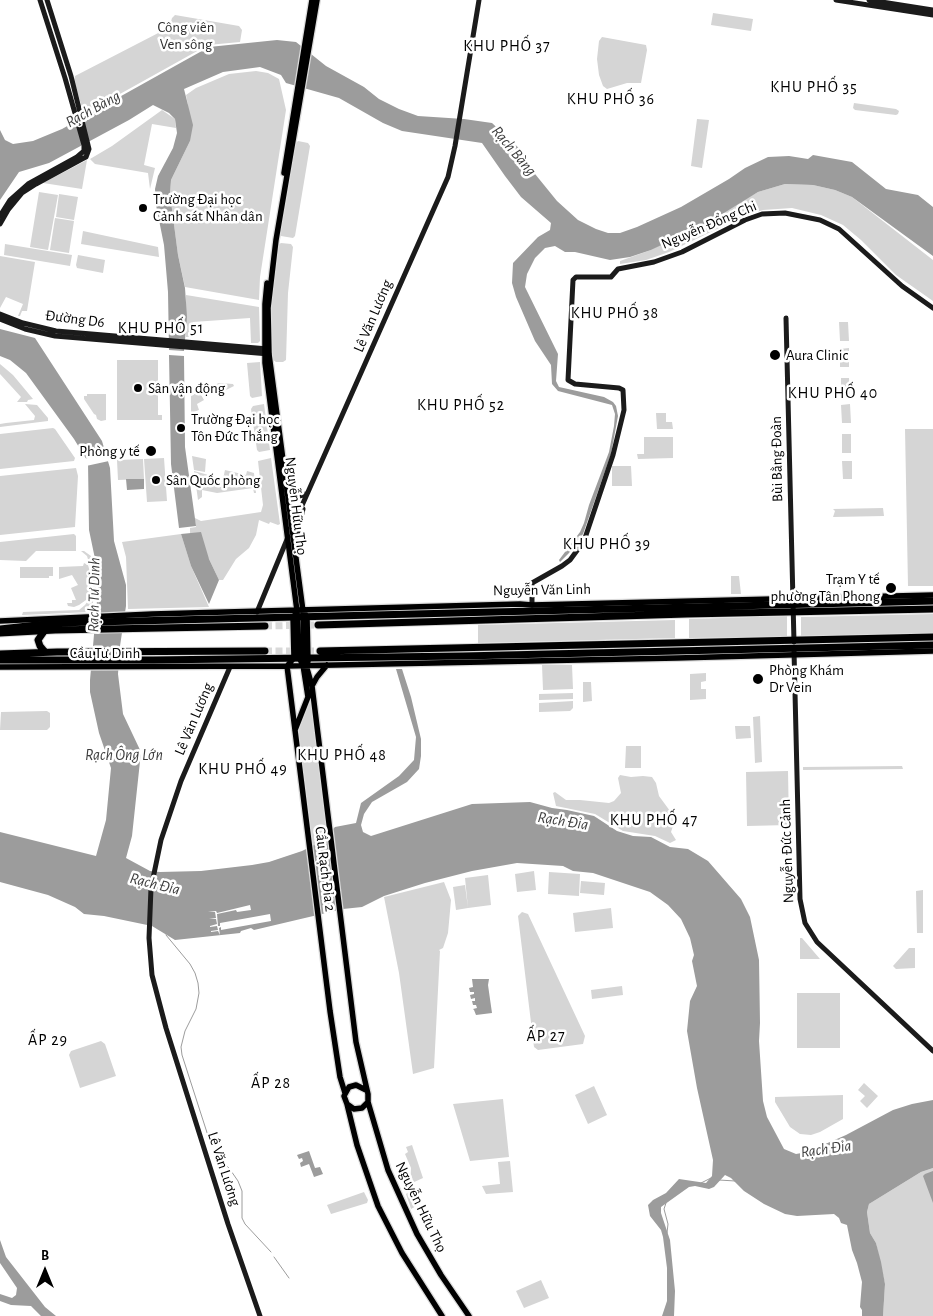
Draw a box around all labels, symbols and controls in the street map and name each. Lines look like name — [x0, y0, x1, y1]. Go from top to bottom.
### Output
park label: Công viên Ven sông — [158, 18, 214, 53]
district label: KHU PHỐ 37 — [462, 36, 552, 56]
district label: KHU PHỐ 35 — [769, 77, 859, 97]
water label: Rạch Bàng — [62, 86, 124, 132]
district label: KHU PHỐ 36 — [566, 89, 656, 109]
water label: Rạch Bàng — [487, 122, 541, 180]
place label: Trường Đại học Cảnh sát Nhân dân — [153, 190, 263, 225]
street label: Nguyễn Đổng Chi — [659, 197, 759, 253]
marker: Trường Đại học Cảnh sát Nhân dân — [137, 202, 149, 214]
street label: Lê Văn Lương — [350, 277, 396, 355]
district label: KHU PHỐ 38 — [570, 303, 660, 323]
street label: Đường D6 — [44, 306, 106, 332]
district label: KHU PHỐ 51 — [117, 318, 205, 338]
place label: Aura Clinic — [786, 346, 848, 364]
marker: Aura Clinic — [768, 348, 782, 362]
place label: Sân vận động — [148, 379, 225, 397]
marker: Sân vận động — [132, 382, 144, 394]
district label: KHU PHỐ 40 — [787, 383, 879, 403]
district label: KHU PHỐ 52 — [416, 395, 506, 415]
place label: Trường Đại học Tôn Đức Thắng — [191, 410, 279, 445]
street label: Bùi Bằng Đoàn — [767, 416, 787, 502]
marker: Trường Đại học Tôn Đức Thắng — [175, 422, 187, 434]
place label: Phòng y tế — [79, 442, 140, 460]
marker: Phòng y tế — [144, 444, 158, 458]
street label: Nguyễn Hữu Thọ — [281, 456, 311, 556]
place label: Sân Quốc phòng — [166, 471, 260, 489]
marker: Sân Quốc phòng — [150, 474, 162, 486]
district label: KHU PHỐ 39 — [562, 534, 652, 554]
water label: Rạch Tư Dinh — [84, 557, 104, 633]
place label: Trạm Y tế phường Tân Phong — [770, 570, 880, 605]
street label: Nguyễn Văn Linh — [493, 580, 591, 600]
marker: Trạm Y tế phường Tân Phong — [884, 581, 898, 595]
street label: Cầu Tư Dinh — [70, 644, 140, 662]
place label: Phòng Khám Dr Vein — [769, 661, 844, 696]
marker: Phòng Khám Dr Vein — [751, 672, 765, 686]
street label: Lê Văn Lương — [171, 680, 217, 758]
water label: Rạch Ông Lớn — [85, 745, 163, 765]
district label: KHU PHỐ 48 — [296, 745, 388, 765]
district label: KHU PHỐ 49 — [197, 759, 289, 779]
street label: Nguyễn Đức Cảnh — [776, 799, 798, 903]
water label: Rạch Đỉa — [536, 808, 590, 834]
district label: KHU PHỐ 47 — [608, 810, 700, 830]
street label: Cầu Rạch Đỉa 2 — [311, 825, 339, 913]
water label: Rạch Đỉa — [128, 869, 182, 899]
district label: ẤP 27 — [526, 1026, 566, 1046]
district label: ẤP 29 — [27, 1030, 69, 1050]
district label: ẤP 28 — [250, 1073, 292, 1093]
street label: Lê Văn Lương — [204, 1130, 244, 1208]
water label: Rạch Đỉa — [799, 1136, 853, 1162]
street label: Nguyễn Hữu Thọ — [391, 1159, 451, 1255]
north arrow — [20, 1246, 70, 1296]
text: B — [41, 1249, 49, 1263]

